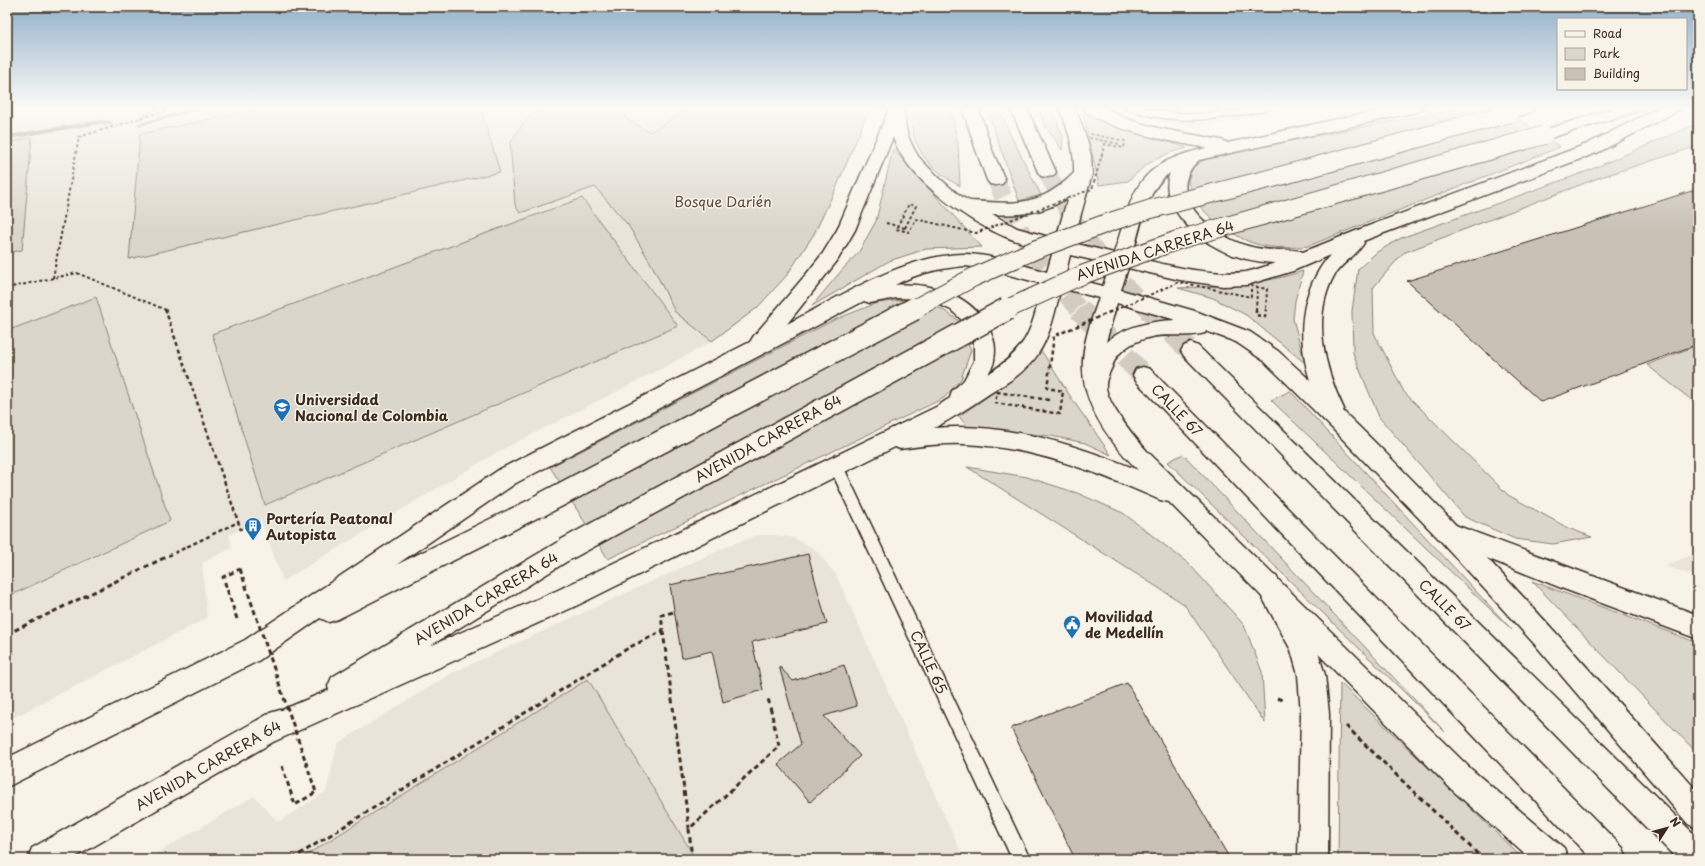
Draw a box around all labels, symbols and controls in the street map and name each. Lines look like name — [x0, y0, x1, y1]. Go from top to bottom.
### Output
legend — [1557, 18, 1687, 90]
text: Road — [1593, 24, 1622, 42]
text: Park — [1593, 44, 1620, 62]
text: Building — [1593, 64, 1640, 82]
park label: Bosque Darién — [674, 191, 772, 212]
street label: AVENIDA CARRERA 64 — [1073, 215, 1237, 285]
street label: CALLE 67 — [1147, 379, 1207, 441]
place label: Universidad Nacional de Colombia — [295, 389, 449, 426]
street label: AVENIDA CARRERA 64 — [691, 389, 845, 487]
school or university icon: Universidad Nacional de Colombia — [272, 397, 292, 422]
place label: Portería Peatonal Autopista — [266, 508, 392, 545]
building icon: Portería Peatonal Autopista — [243, 516, 263, 541]
street label: AVENIDA CARRERA 64 — [410, 547, 562, 649]
street label: CALLE 67 — [1414, 574, 1476, 636]
place label: Movilidad de Medellín — [1085, 606, 1164, 643]
public building icon: Movilidad de Medellín — [1062, 614, 1082, 639]
street label: CALLE 65 — [905, 627, 953, 697]
street label: AVENIDA CARRERA 64 — [131, 715, 285, 815]
north arrow — [1647, 808, 1687, 848]
text: N — [1666, 813, 1685, 831]

